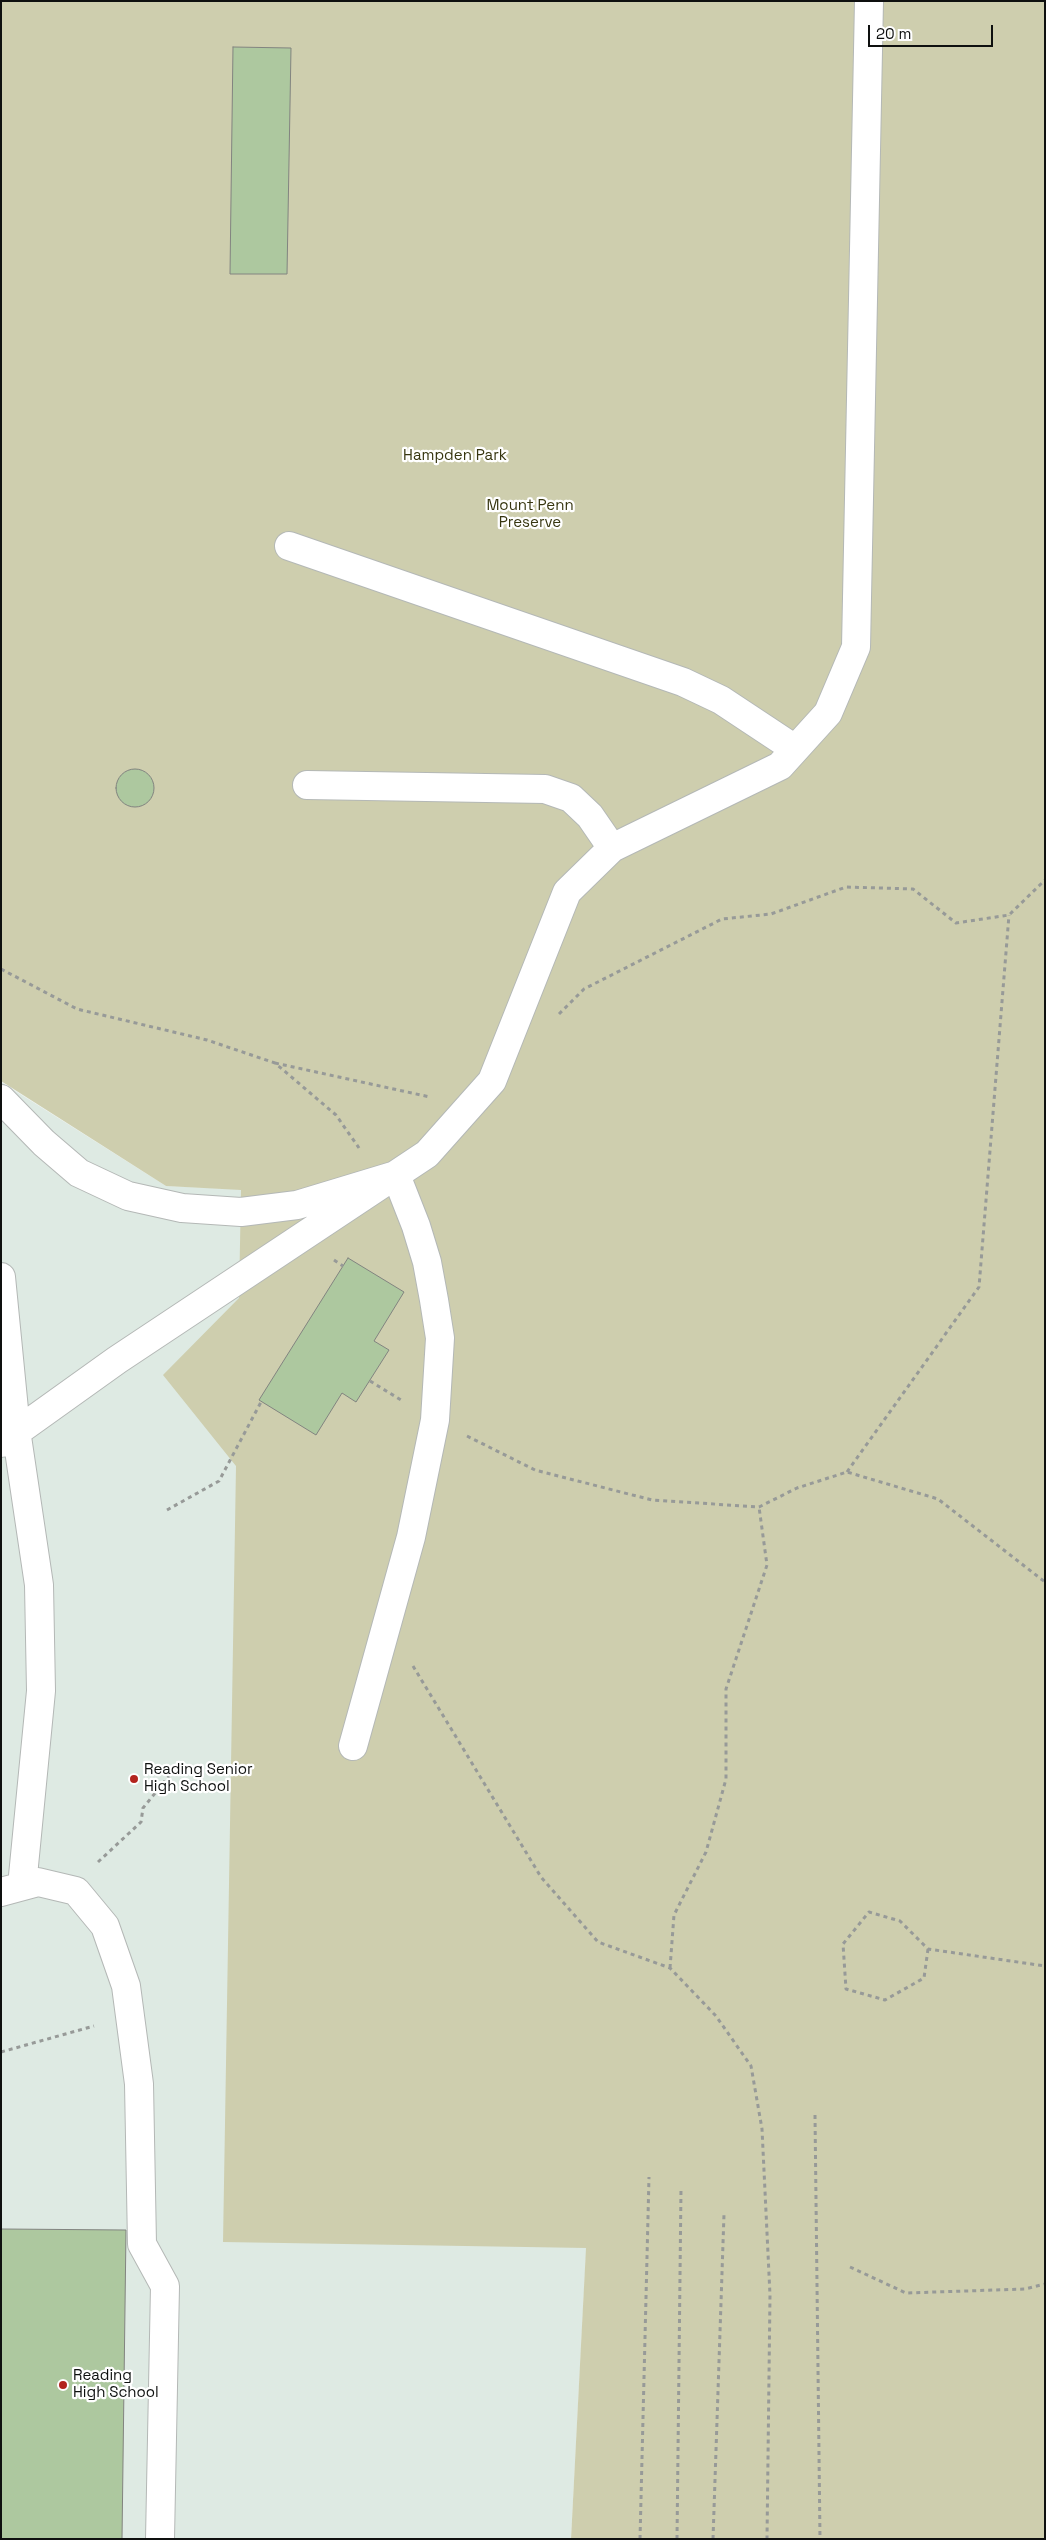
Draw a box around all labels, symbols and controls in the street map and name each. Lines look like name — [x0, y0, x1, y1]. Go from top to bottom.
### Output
scale bar — [871, 15, 996, 47]
text: 20 m — [876, 24, 911, 43]
park label: Hampden Park — [403, 447, 507, 465]
park label: Mount Penn Preserve — [486, 497, 574, 532]
place label: Reading Senior High School — [144, 1761, 253, 1796]
marker: Reading Senior High School — [128, 1773, 140, 1785]
place label: Reading High School — [73, 2367, 159, 2402]
marker: Reading High School — [57, 2379, 69, 2391]

